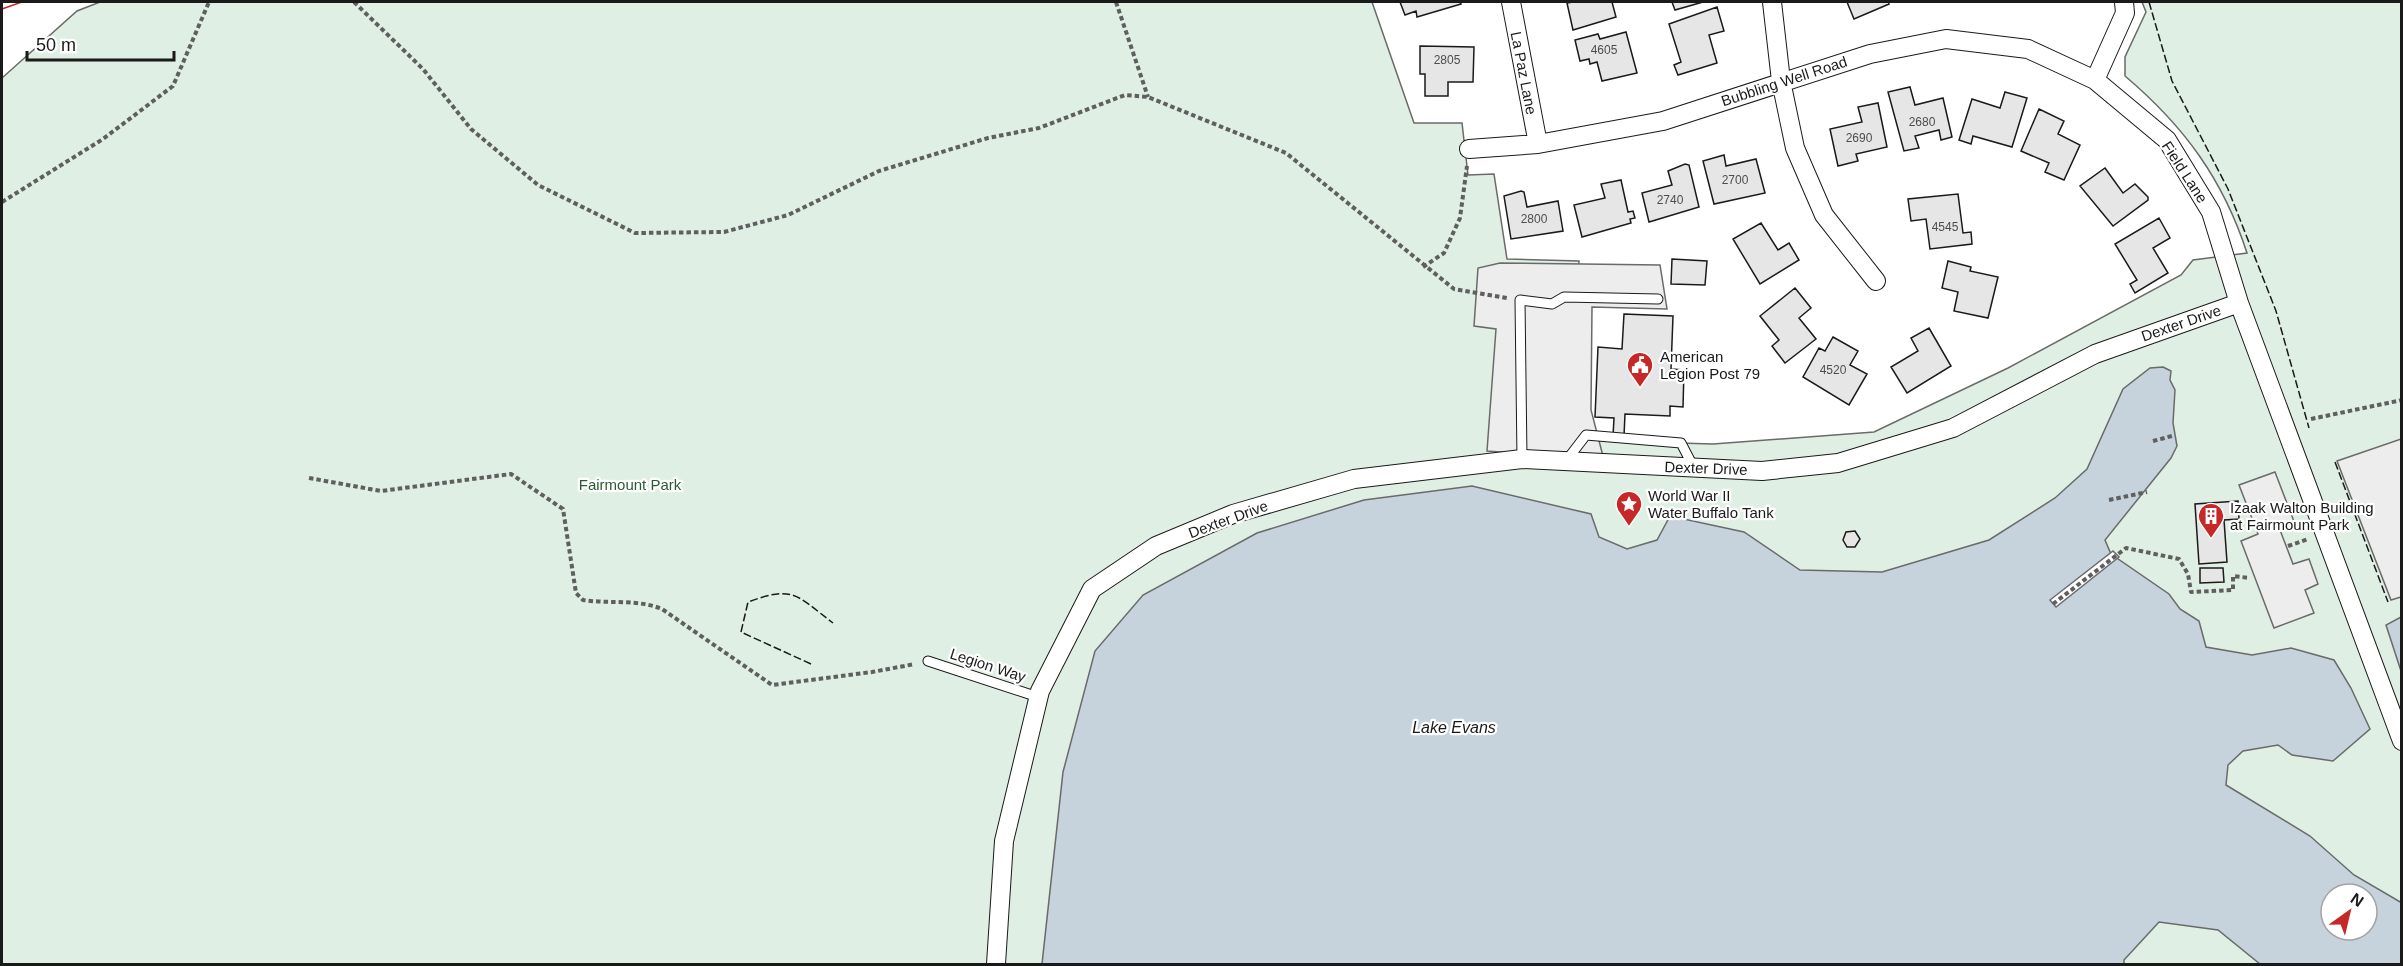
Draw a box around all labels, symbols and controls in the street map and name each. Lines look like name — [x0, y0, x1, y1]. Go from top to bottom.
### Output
scale bar — [27, 24, 174, 62]
street label: La Paz Lane — [1508, 30, 1540, 116]
text: 50 m — [36, 35, 76, 55]
house number: 4605 — [1591, 43, 1618, 57]
house number: 2805 — [1434, 53, 1461, 67]
street label: Bubbling Well Road — [1719, 53, 1849, 109]
house number: 2680 — [1909, 115, 1936, 129]
house number: 2690 — [1846, 131, 1873, 145]
street label: Field Lane — [2159, 138, 2211, 206]
house number: 2700 — [1722, 173, 1749, 187]
house number: 2740 — [1657, 193, 1684, 207]
house number: 2800 — [1521, 212, 1548, 226]
house number: 4545 — [1932, 220, 1959, 234]
street label: Dexter Drive — [2139, 301, 2223, 345]
place label: American Legion Post 79 — [1660, 348, 1760, 382]
public building icon: American Legion Post 79 — [1625, 350, 1655, 388]
house number: 4520 — [1820, 363, 1847, 377]
street label: Dexter Drive — [1664, 458, 1748, 478]
park label: Fairmount Park — [579, 476, 682, 493]
place label: World War II Water Buffalo Tank — [1648, 487, 1774, 521]
place icon: World War II Water Buffalo Tank — [1614, 489, 1644, 527]
street label: Dexter Drive — [1186, 497, 1270, 541]
place label: Izaak Walton Building at Fairmount Park — [2230, 499, 2374, 533]
building icon: Izaak Walton Building at Fairmount Park — [2196, 501, 2226, 539]
street label: Legion Way — [948, 645, 1029, 685]
water label: Lake Evans — [1412, 719, 1496, 736]
north arrow — [2319, 882, 2379, 942]
text: N — [2348, 890, 2367, 910]

